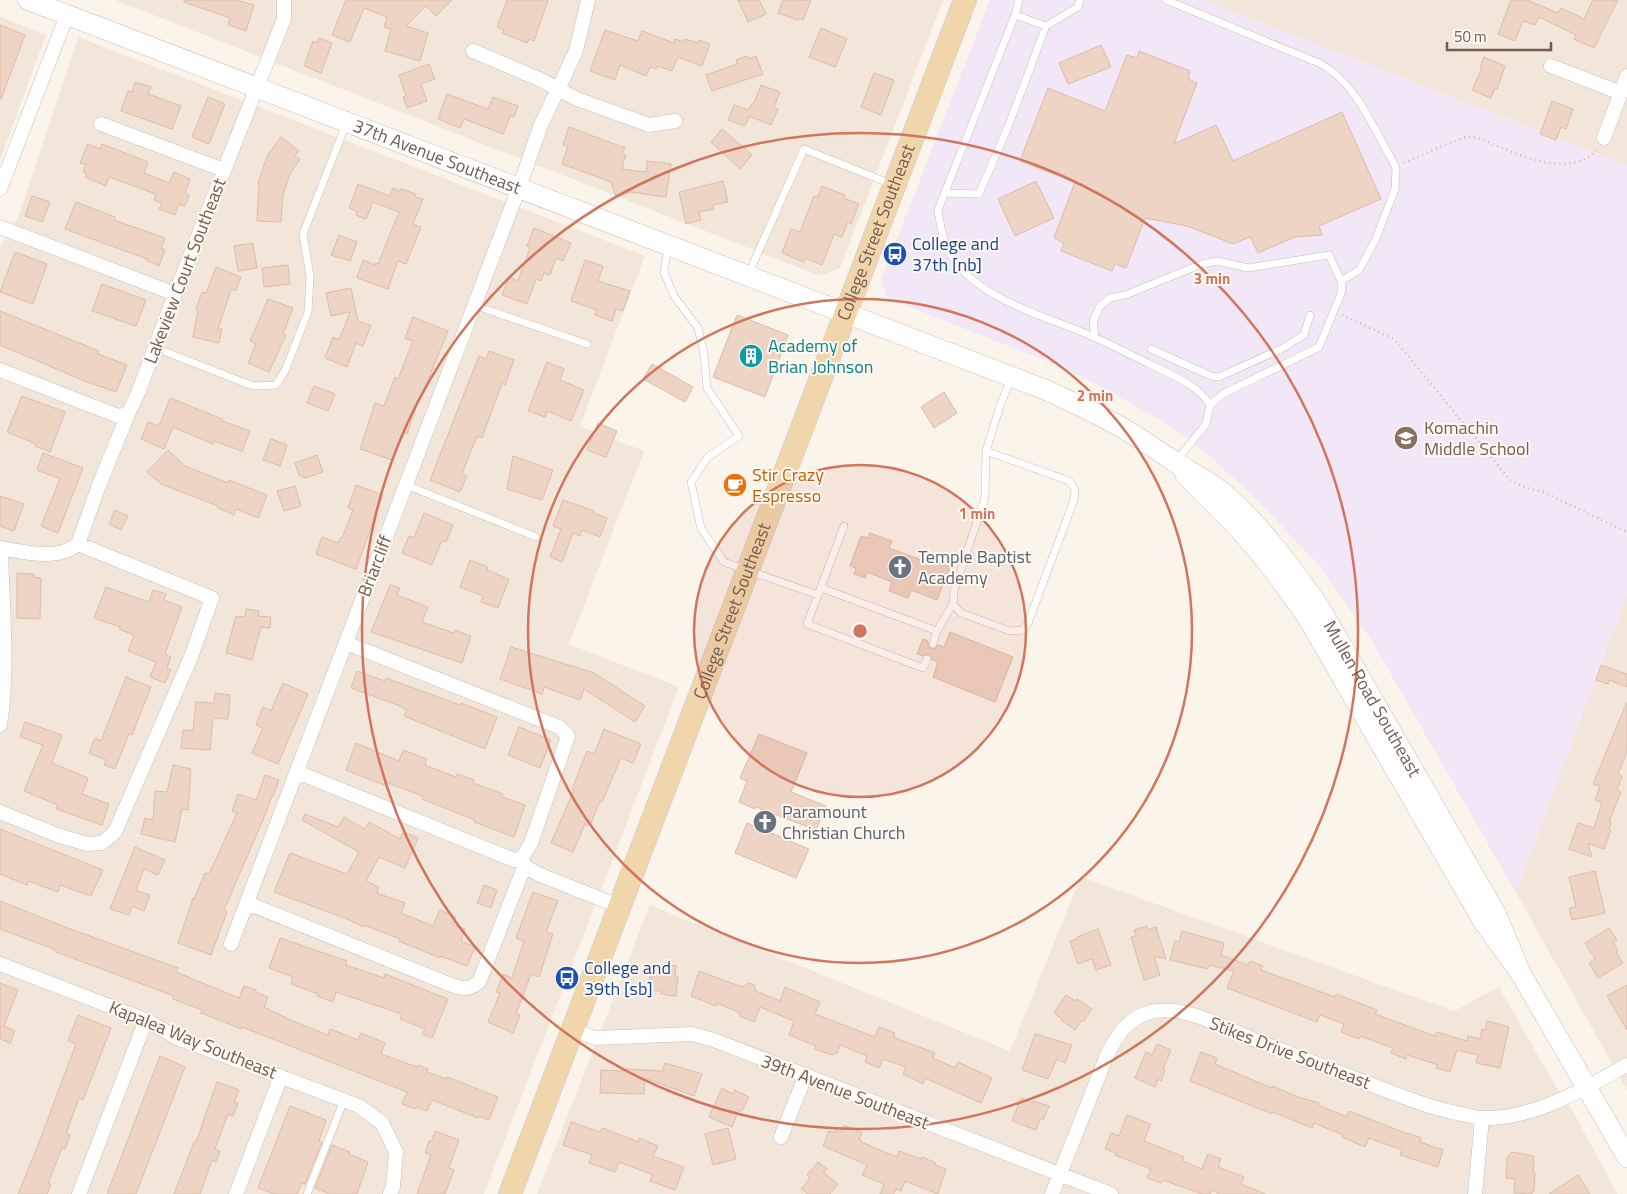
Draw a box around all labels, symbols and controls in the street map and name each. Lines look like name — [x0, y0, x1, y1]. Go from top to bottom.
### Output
scale bar — [1447, 20, 1551, 52]
text: 50 m — [1454, 25, 1487, 48]
street label: 37th Avenue Southeast — [349, 112, 526, 201]
street label: College Street Southeast — [830, 139, 922, 324]
street label: Lakeview Court Southeast — [137, 173, 233, 368]
place label: College and 37th [nb] — [912, 230, 999, 278]
bus stop icon: College and 37th [nb] — [882, 241, 908, 267]
text: 3 min — [1194, 267, 1230, 290]
place label: Academy of Brian Johnson — [768, 332, 873, 380]
building icon: Academy of Brian Johnson — [738, 343, 764, 369]
text: 2 min — [1077, 384, 1113, 407]
place label: Komachin Middle School — [1424, 414, 1530, 462]
school or university icon: Komachin Middle School — [1393, 425, 1419, 451]
place label: Stir Crazy Espresso — [752, 461, 824, 509]
cafe icon: Stir Crazy Espresso — [722, 472, 748, 498]
text: 1 min — [959, 502, 995, 525]
street label: College Street Southeast — [686, 518, 778, 703]
street label: Briarcliff — [350, 531, 399, 601]
place label: Temple Baptist Academy — [918, 543, 1032, 591]
church icon: Temple Baptist Academy — [887, 554, 913, 580]
street label: Mullen Road Southeast — [1317, 615, 1429, 782]
centre of rings — [851, 622, 869, 640]
place label: Paramount Christian Church — [782, 798, 905, 846]
church icon: Paramount Christian Church — [752, 809, 778, 835]
place label: College and 39th [sb] — [584, 954, 671, 1002]
bus stop icon: College and 39th [sb] — [554, 965, 580, 991]
street label: Kapalea Way Southeast — [105, 994, 282, 1086]
street label: Stikes Drive Southeast — [1206, 1009, 1375, 1096]
street label: 39th Avenue Southeast — [757, 1047, 934, 1136]

